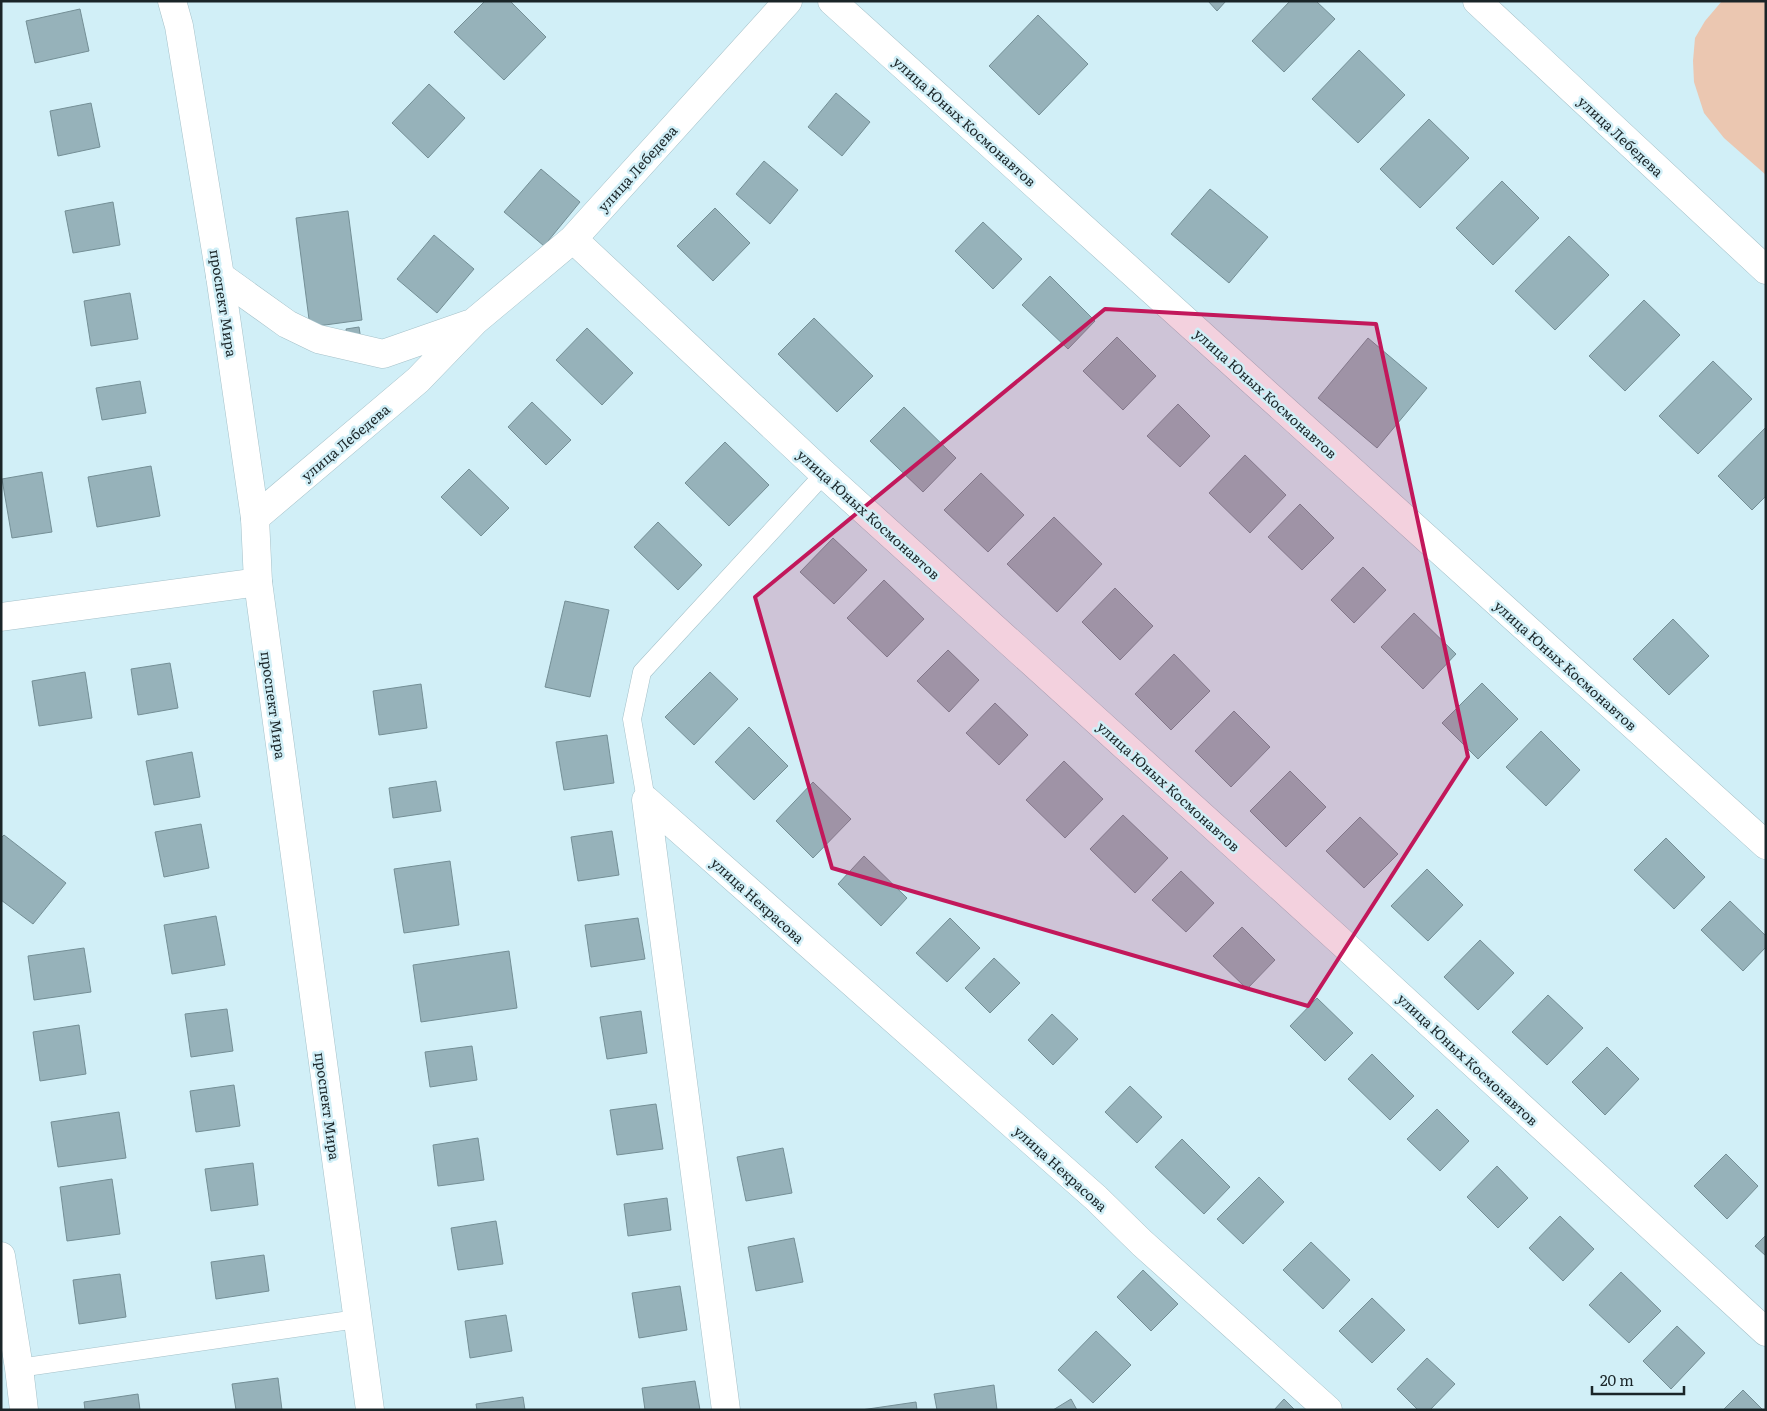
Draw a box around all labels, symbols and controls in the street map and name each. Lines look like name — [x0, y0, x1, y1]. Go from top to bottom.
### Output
street label: улица Юных Космонавтов — [889, 51, 1041, 191]
street label: улица Лебедева — [1574, 91, 1668, 181]
street label: улица Лебедева — [593, 120, 682, 216]
street label: проспект Мира — [206, 248, 242, 359]
street label: улица Юных Космонавтов — [1190, 323, 1342, 463]
street label: улица Лебедева — [296, 399, 394, 485]
street label: улица Юных Космонавтов — [793, 444, 945, 584]
street label: улица Юных Космонавтов — [1490, 595, 1642, 735]
street label: проспект Мира — [257, 650, 292, 761]
street label: улица Юных Космонавтов — [1093, 716, 1245, 856]
street label: улица Некрасова — [707, 853, 809, 948]
street label: улица Юных Космонавтов — [1393, 988, 1543, 1130]
street label: проспект Мира — [311, 1051, 346, 1162]
street label: улица Некрасова — [1010, 1121, 1112, 1216]
scale bar — [1592, 1364, 1684, 1396]
text: 20 m — [1600, 1368, 1634, 1391]

